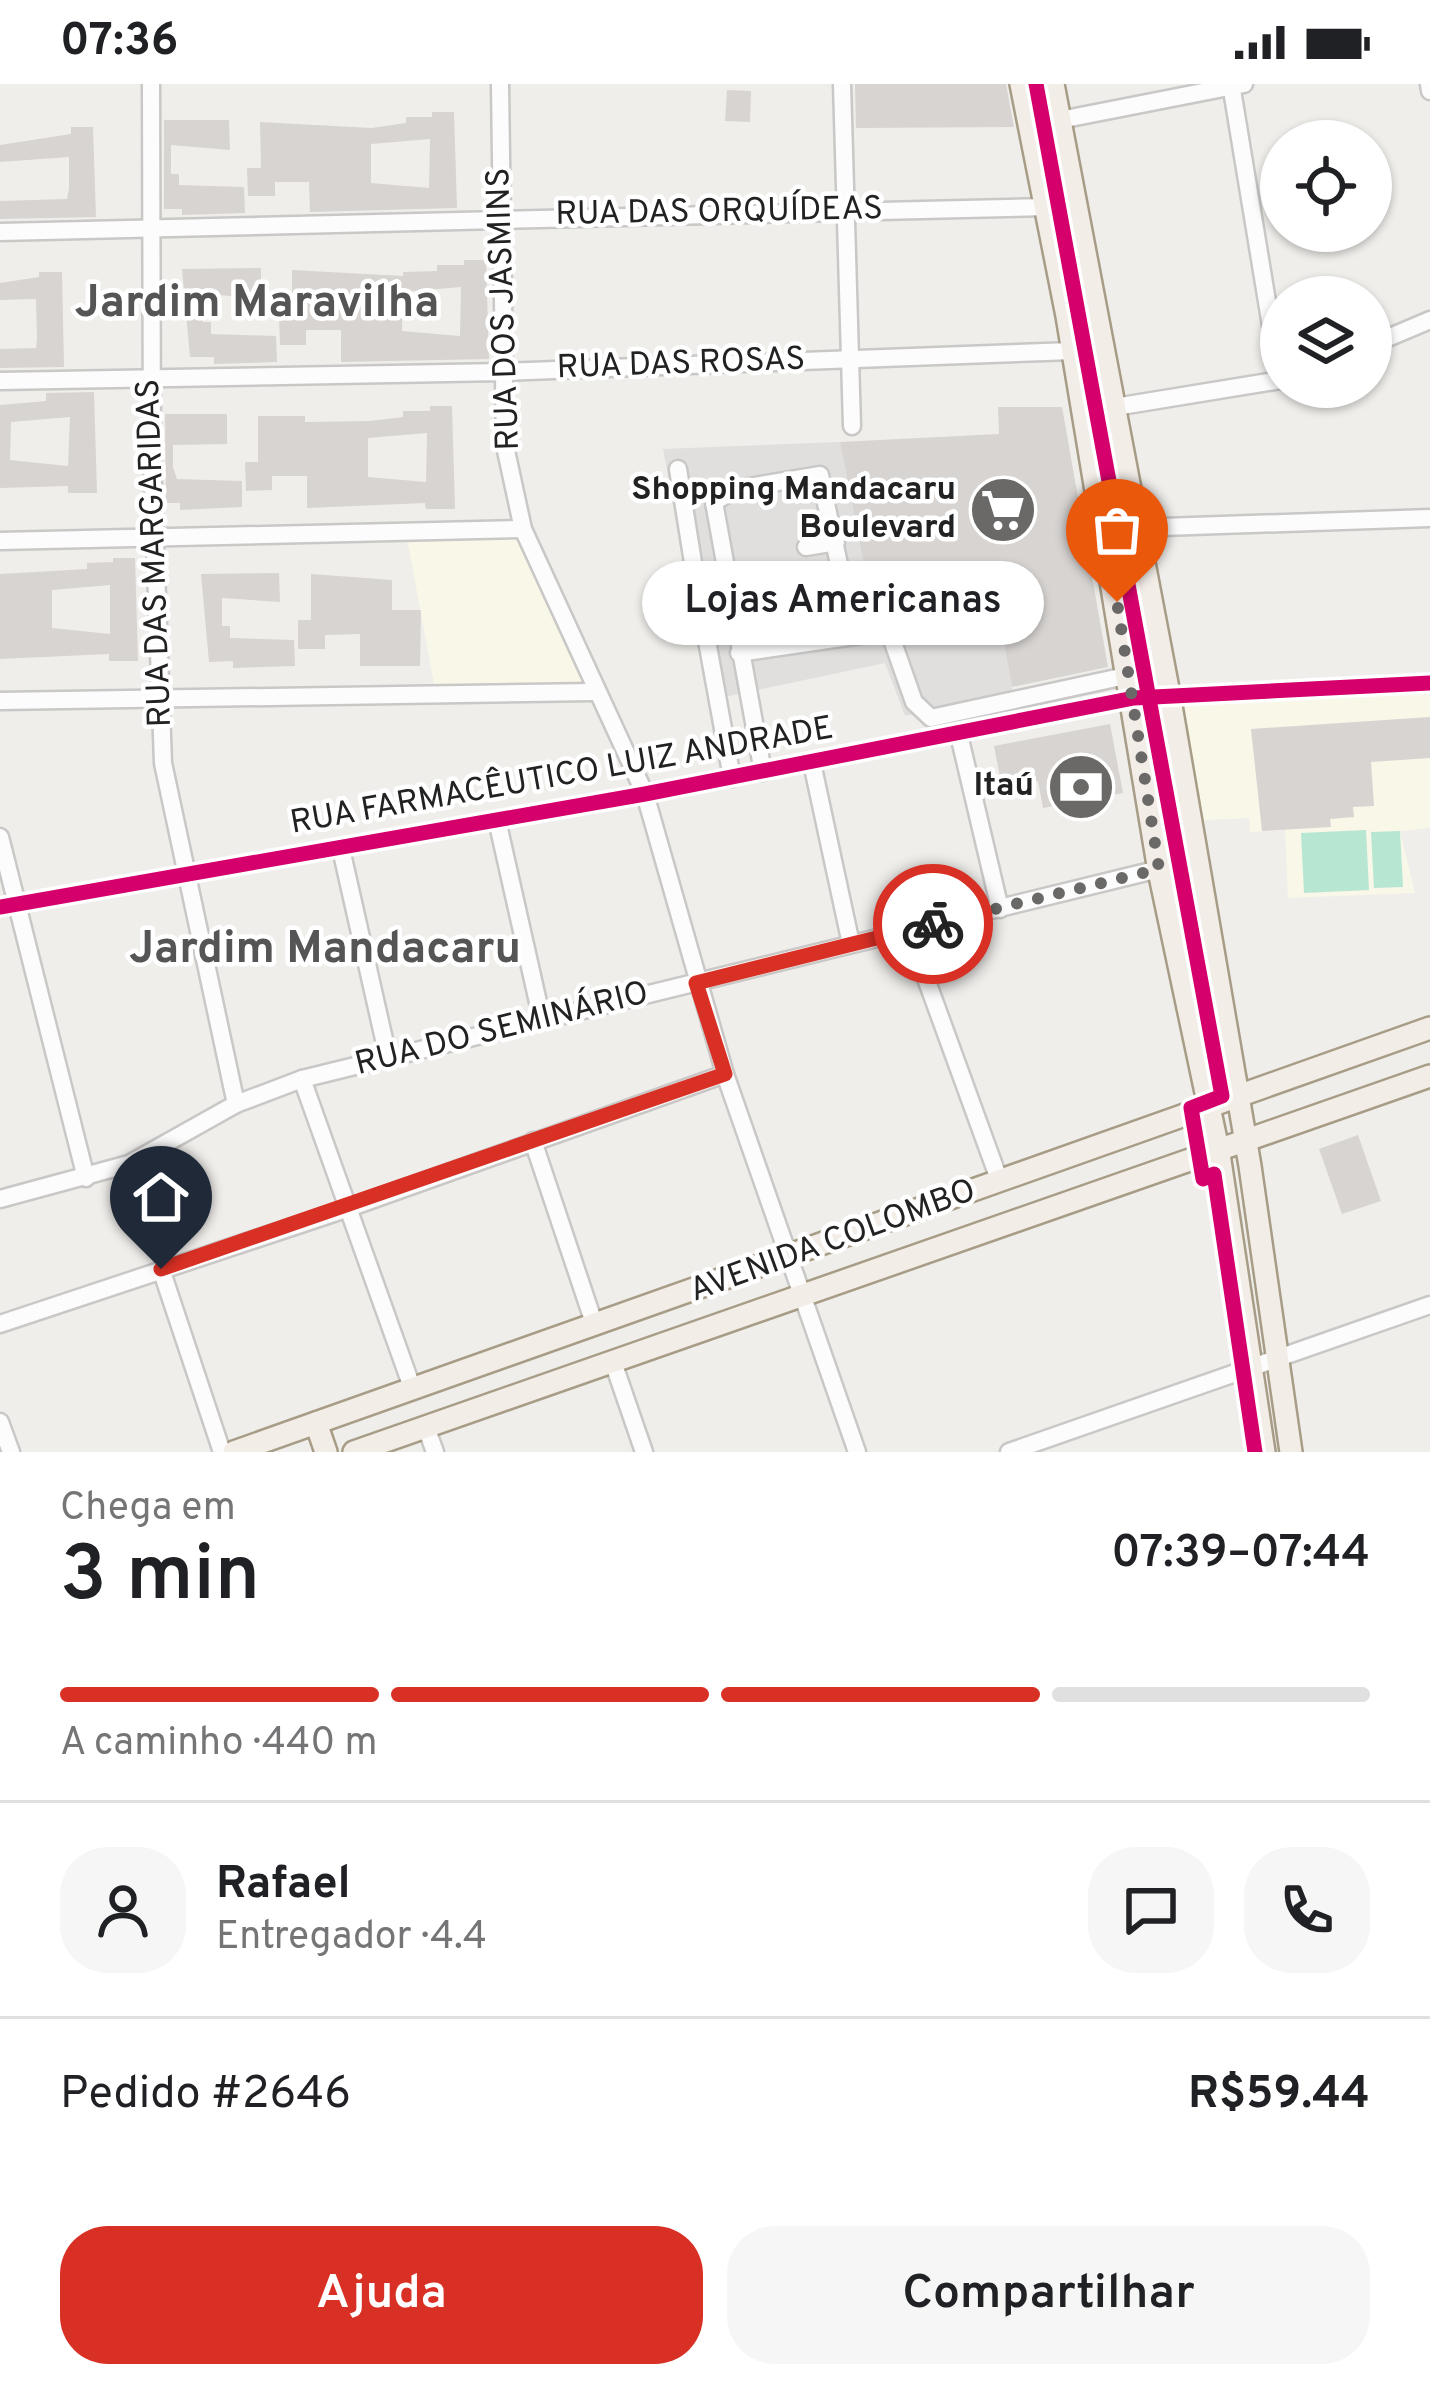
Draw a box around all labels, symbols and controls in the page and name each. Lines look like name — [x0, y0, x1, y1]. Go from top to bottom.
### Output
text: 07:36 — [60, 14, 179, 71]
map controls — [1260, 120, 1392, 408]
button: locate — [1260, 120, 1392, 252]
street label: RUA DOS JASMINS — [479, 167, 531, 451]
street label: RUA DAS ORQUÍDEAS — [555, 188, 883, 237]
district label: Jardim Maravilha — [75, 276, 439, 333]
button: layers — [1260, 276, 1392, 408]
street label: RUA DAS ROSAS — [556, 340, 806, 390]
street label: RUA DAS MARGARIDAS — [129, 378, 183, 728]
place label: Shopping Mandacaru Boulevard — [631, 470, 956, 550]
supermarket icon: Shopping Mandacaru Boulevard — [968, 475, 1038, 545]
pin — [1066, 479, 1168, 602]
icon: bag — [1084, 497, 1150, 563]
callout: Lojas Americanas — [643, 560, 1045, 644]
text: Lojas Americanas — [684, 578, 1002, 627]
street label: RUA FARMACÊUTICO LUIZ ANDRADE — [287, 708, 837, 845]
bank icon: Itaú — [1046, 752, 1116, 822]
place label: Itaú — [974, 766, 1034, 808]
courier — [873, 864, 993, 984]
icon: bike — [900, 891, 966, 957]
district label: Jardim Mandacaru — [129, 922, 521, 979]
street label: RUA DO SEMINÁRIO — [351, 972, 653, 1087]
pin — [110, 1146, 212, 1269]
icon: home — [128, 1164, 194, 1230]
street label: AVENIDA COLOMBO — [684, 1171, 982, 1313]
text: Chega em — [60, 1485, 236, 1534]
text: 07:39–07:44 — [1111, 1526, 1370, 1583]
text: 3 min — [60, 1529, 260, 1628]
text: A caminho · 440 m — [60, 1720, 377, 1769]
button: person — [60, 1847, 186, 1973]
button: chat — [1088, 1847, 1214, 1973]
button: phone — [1244, 1847, 1370, 1973]
text: Rafael — [216, 1857, 351, 1914]
text: Entregador · 4.4 — [216, 1914, 487, 1963]
text: Pedido #2646 — [60, 2067, 351, 2124]
text: R$59.44 — [1188, 2067, 1370, 2124]
button: Ajuda — [60, 2226, 703, 2364]
button: Compartilhar — [727, 2226, 1370, 2364]

